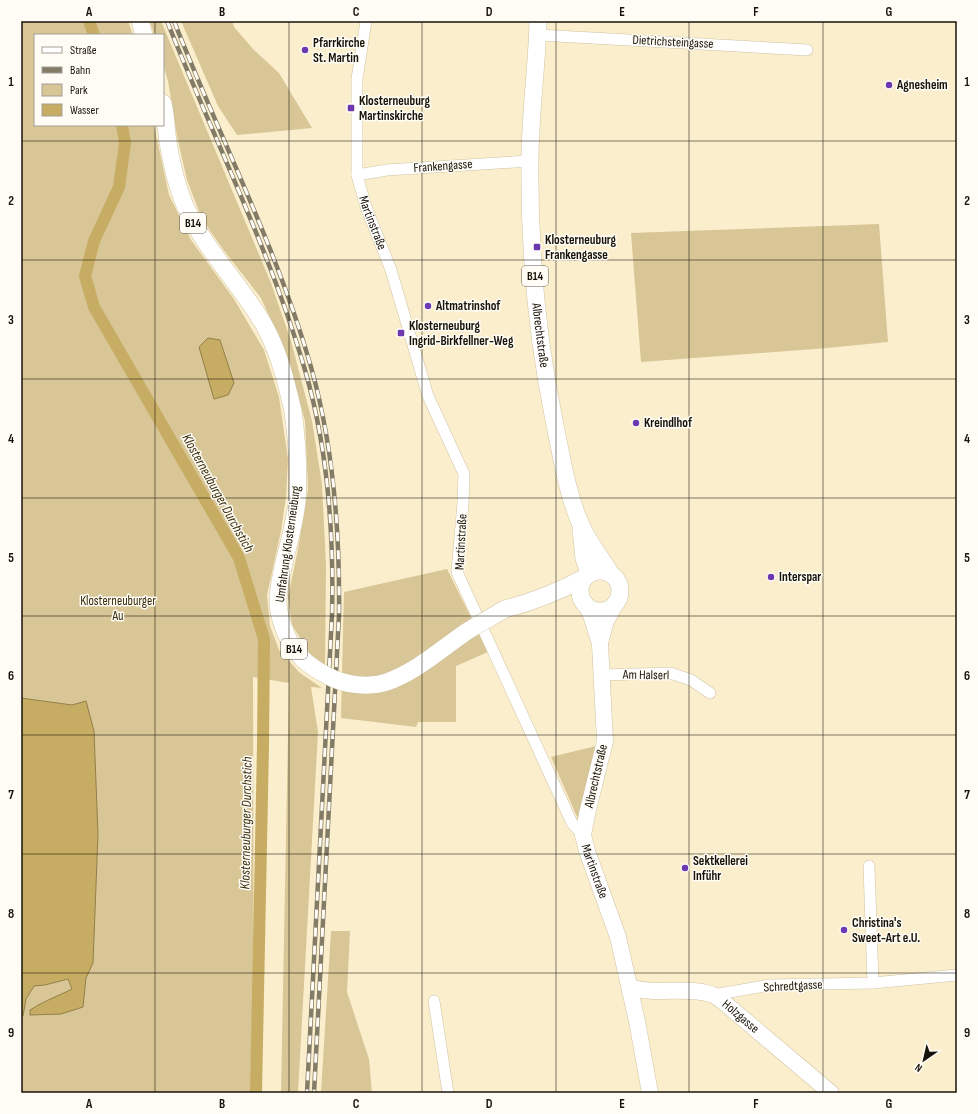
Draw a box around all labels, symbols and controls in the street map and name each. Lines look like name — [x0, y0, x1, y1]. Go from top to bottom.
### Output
text: A — [85, 4, 93, 20]
text: B — [219, 4, 225, 20]
text: C — [353, 4, 360, 20]
text: D — [486, 4, 493, 20]
text: E — [619, 4, 625, 20]
text: F — [753, 4, 759, 20]
text: G — [886, 4, 893, 20]
street label: Dietrichsteingasse — [632, 32, 714, 52]
legend — [34, 34, 164, 126]
place label: Pfarrkirche St. Martin — [313, 35, 366, 66]
text: Straße — [70, 43, 97, 58]
marker: Pfarrkirche St. Martin — [300, 45, 310, 55]
text: Bahn — [70, 63, 90, 78]
text: 1 — [8, 74, 14, 90]
text: 1 — [964, 74, 970, 90]
place label: Agnesheim — [896, 77, 948, 93]
marker: Agnesheim — [884, 80, 894, 90]
text: Park — [70, 83, 88, 98]
place label: Klosterneuburg Martinskirche — [359, 93, 431, 124]
text: Wasser — [70, 103, 99, 118]
marker: Klosterneuburg Martinskirche — [346, 103, 356, 113]
street label: Frankengasse — [413, 156, 473, 176]
text: 2 — [8, 193, 14, 209]
text: 2 — [964, 193, 970, 209]
street label: Martinstraße — [355, 194, 390, 252]
road number: B14 — [180, 213, 206, 233]
place label: Klosterneuburg Frankengasse — [545, 232, 617, 263]
marker: Klosterneuburg Frankengasse — [532, 242, 542, 252]
road number: B14 — [522, 266, 548, 286]
place label: Altmatrinshof — [435, 298, 501, 314]
marker: Altmatrinshof — [423, 301, 433, 311]
street label: Albrechtstraße — [528, 301, 552, 369]
text: 3 — [8, 312, 14, 328]
text: 3 — [964, 312, 970, 328]
place label: Klosterneuburg Ingrid-Birkfellner-Weg — [409, 318, 514, 349]
marker: Klosterneuburg Ingrid-Birkfellner-Weg — [396, 328, 406, 338]
place label: Kreindlhof — [644, 415, 693, 431]
marker: Kreindlhof — [631, 418, 641, 428]
text: 4 — [8, 431, 14, 447]
water label: Klosterneuburger Durchstich — [178, 431, 258, 555]
text: 4 — [964, 431, 970, 447]
street label: Umfahrung Klosterneuburg — [272, 485, 304, 603]
street label: Martinstraße — [452, 513, 470, 571]
text: 5 — [8, 550, 14, 566]
text: 5 — [964, 550, 970, 566]
place label: Interspar — [779, 569, 821, 585]
marker: Interspar — [766, 572, 776, 582]
park label: Klosterneuburger Au — [80, 593, 156, 624]
road number: B14 — [281, 639, 307, 659]
street label: Am Halserl — [622, 667, 669, 683]
text: 6 — [8, 668, 14, 684]
text: 6 — [964, 668, 970, 684]
street label: Albrechtstraße — [581, 743, 611, 810]
water label: Klosterneuburger Durchstich — [236, 756, 256, 890]
text: 7 — [8, 787, 14, 803]
text: 7 — [964, 787, 970, 803]
street label: Martinstraße — [578, 843, 611, 901]
place label: Sektkellerei Inführ — [693, 853, 748, 884]
marker: Sektkellerei Inführ — [680, 863, 690, 873]
text: 8 — [8, 906, 14, 922]
text: 8 — [964, 906, 970, 922]
place label: Christina's Sweet-Art e.U. — [852, 915, 920, 946]
marker: Christina's Sweet-Art e.U. — [839, 925, 849, 935]
street label: Schredtgasse — [763, 976, 823, 996]
street label: Holzgasse — [719, 996, 762, 1037]
text: 9 — [8, 1025, 14, 1041]
text: 9 — [964, 1025, 970, 1041]
north arrow — [904, 1040, 944, 1080]
text: N — [913, 1061, 925, 1075]
text: A — [85, 1096, 93, 1112]
text: B — [219, 1096, 225, 1112]
text: C — [353, 1096, 360, 1112]
text: D — [486, 1096, 493, 1112]
text: E — [619, 1096, 625, 1112]
text: F — [753, 1096, 759, 1112]
text: G — [886, 1096, 893, 1112]

